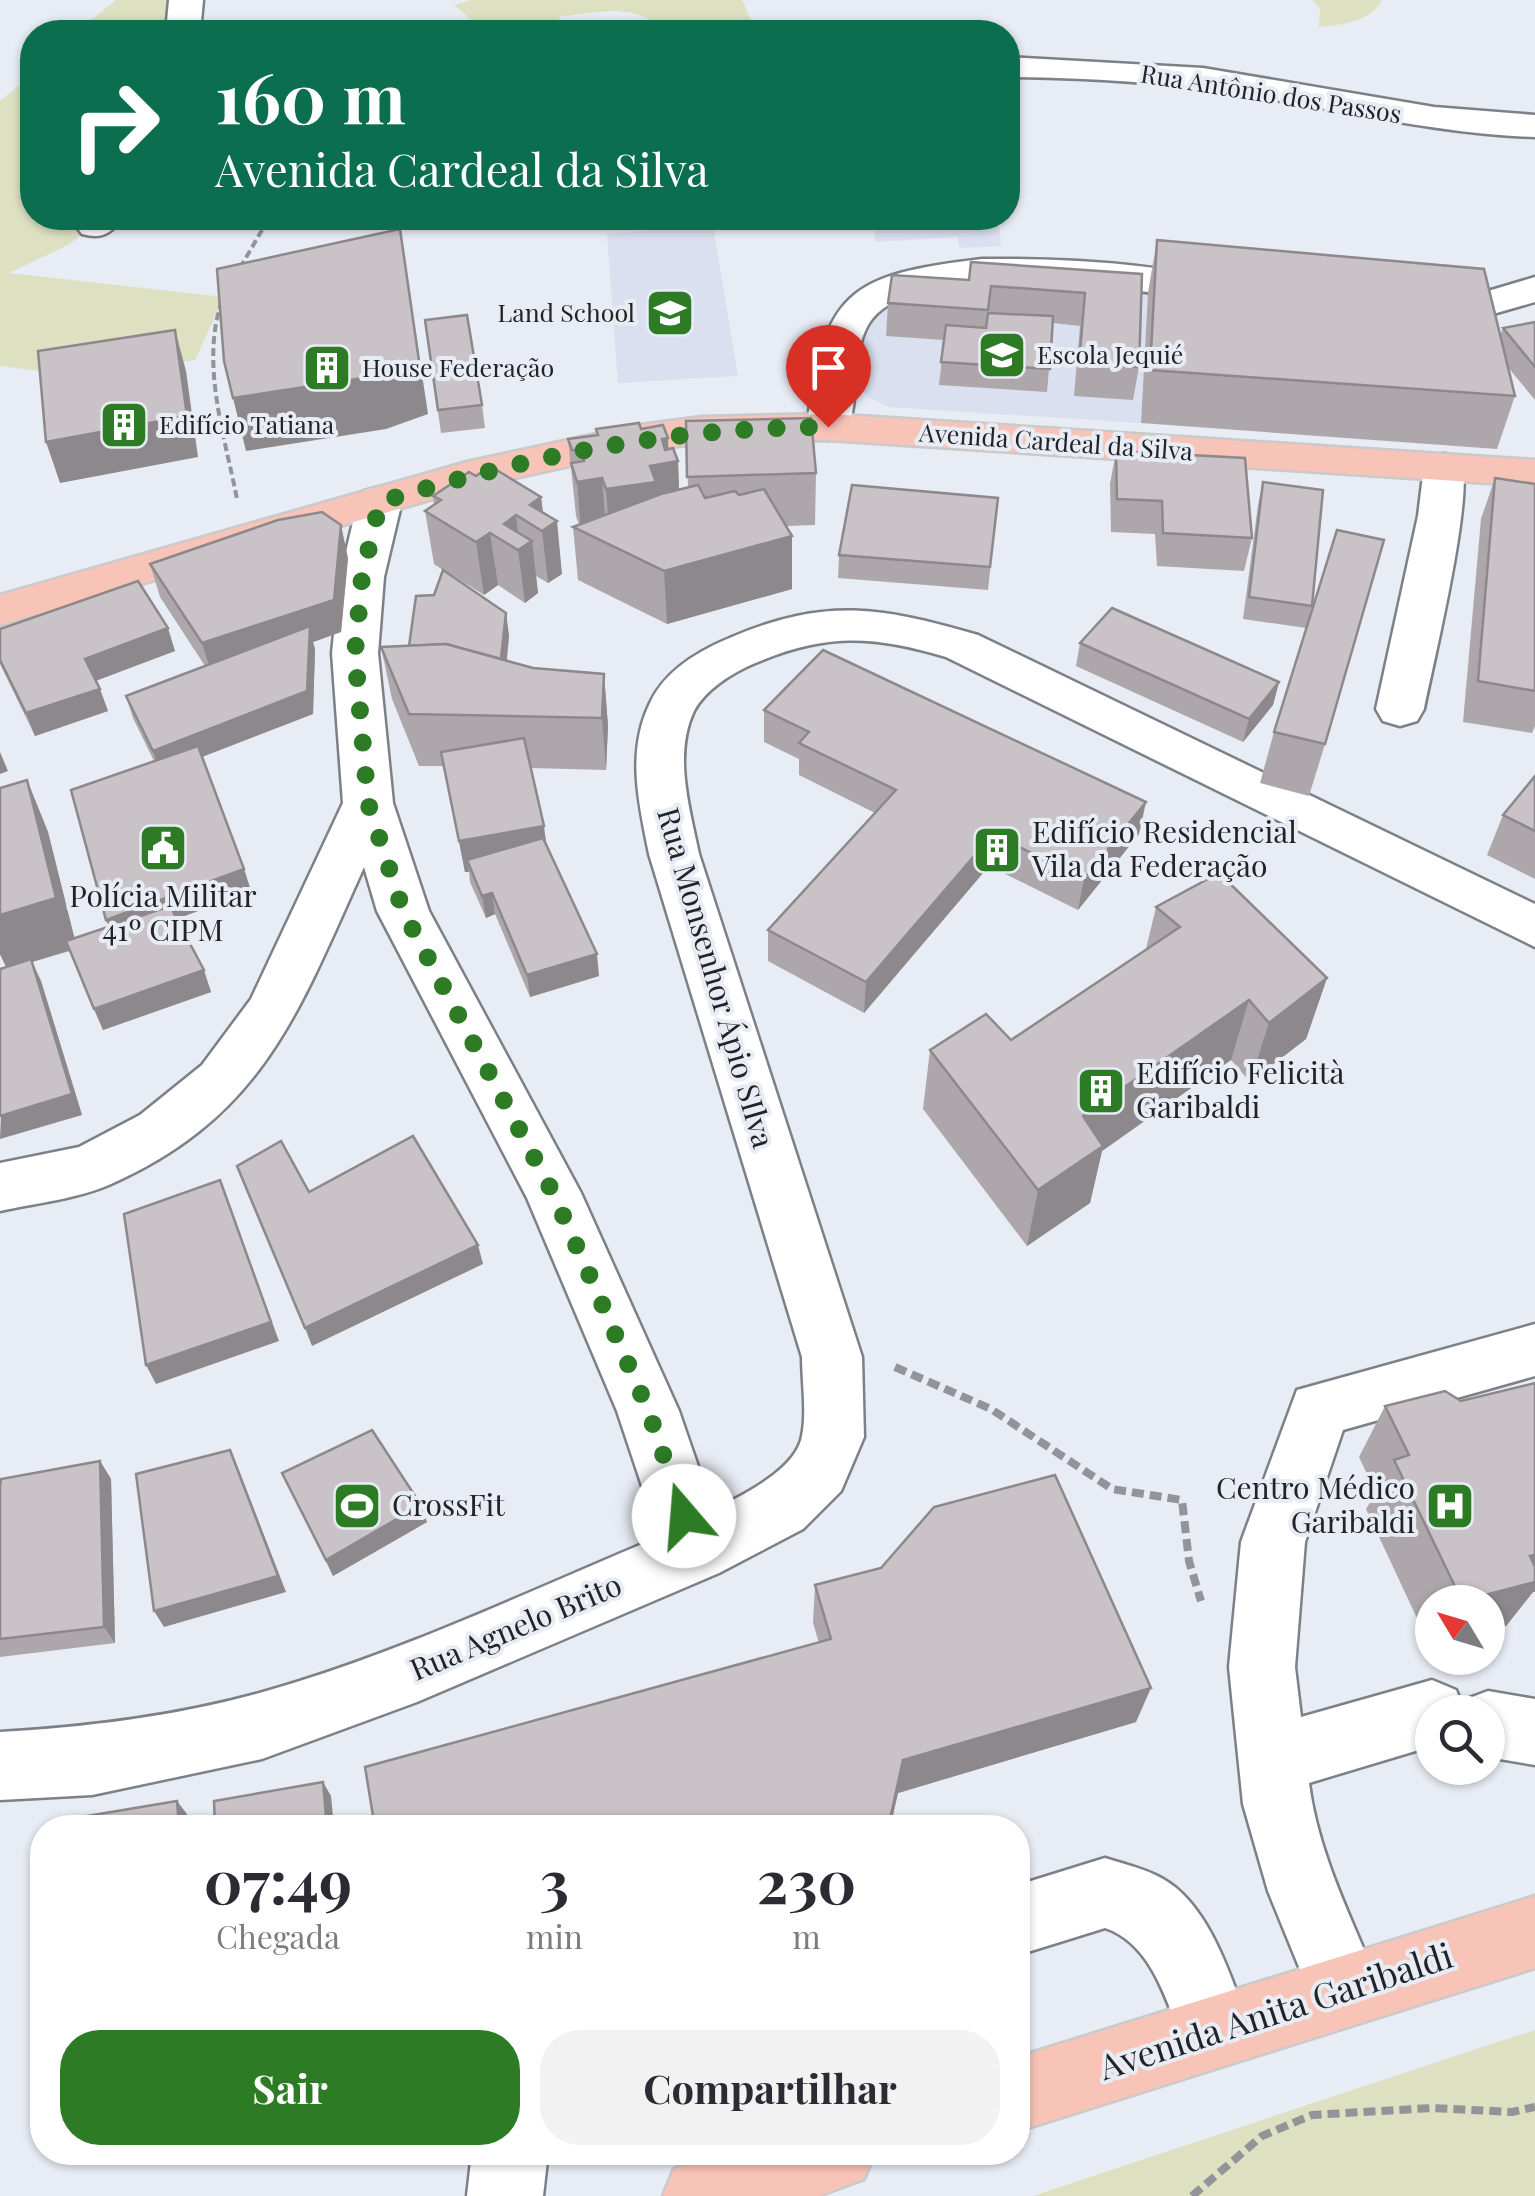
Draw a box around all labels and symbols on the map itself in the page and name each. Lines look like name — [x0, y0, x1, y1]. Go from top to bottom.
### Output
street label: Rua Antônio dos Passos — [1139, 56, 1404, 129]
school or university icon: Land School — [644, 287, 696, 339]
place label: Land School — [498, 295, 635, 328]
pin — [786, 325, 871, 428]
school or university icon: Escola Jequié — [976, 329, 1028, 381]
place label: Escola Jequié — [1037, 337, 1183, 370]
building icon: House Federação — [301, 342, 353, 394]
place label: House Federação — [362, 350, 554, 383]
building icon: Edifício Tatiana — [98, 399, 150, 451]
place label: Edifício Tatiana — [159, 407, 335, 440]
street label: Avenida Cardeal da Silva — [917, 414, 1195, 467]
street label: Rua Monsenhor Ápio SIlva — [649, 803, 785, 1152]
place label: Edifício Residencial Vila da Federação — [1031, 811, 1297, 885]
public building icon: Polícia Militar 41º CIPM — [137, 822, 189, 874]
building icon: Edifício Residencial Vila da Federação — [971, 824, 1023, 876]
place label: Polícia Militar 41º CIPM — [69, 875, 257, 949]
place label: Edifício Felicità Garibaldi — [1136, 1052, 1344, 1126]
building icon: Edifício Felicità Garibaldi — [1075, 1065, 1127, 1117]
position arrow — [632, 1464, 736, 1568]
place label: Centro Médico Garibaldi — [1216, 1467, 1415, 1541]
sports icon: CrossFit — [331, 1480, 383, 1532]
hospital icon: Centro Médico Garibaldi — [1424, 1480, 1476, 1532]
place label: CrossFit — [392, 1484, 505, 1524]
street label: Rua Agnelo Brito — [404, 1564, 627, 1689]
north arrow — [1415, 1585, 1505, 1675]
street label: Avenida Anita Garibaldi — [1092, 1930, 1458, 2089]

